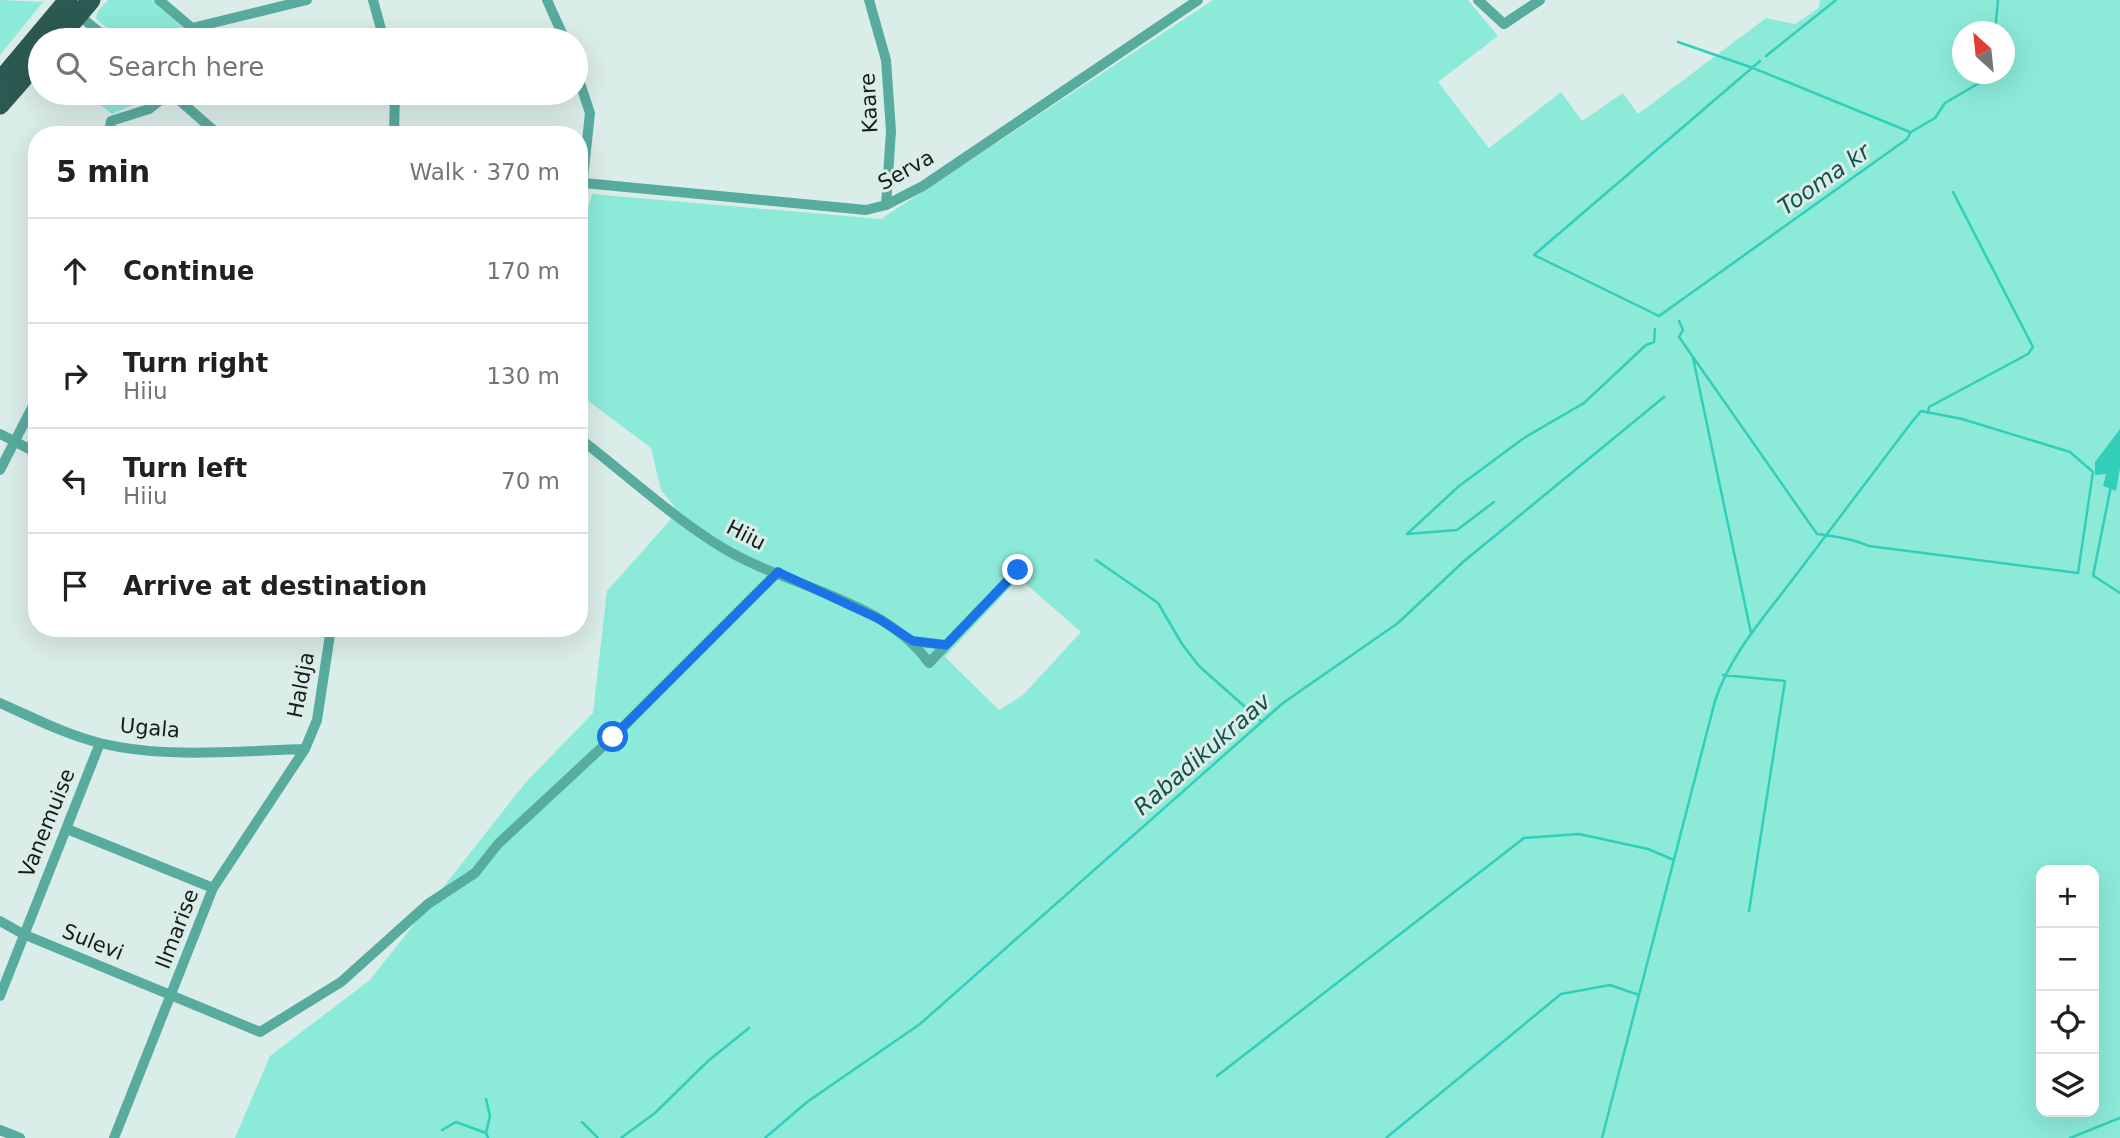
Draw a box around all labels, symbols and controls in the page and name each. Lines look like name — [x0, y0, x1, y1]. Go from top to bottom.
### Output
north arrow — [1952, 21, 2015, 84]
search box — [28, 28, 588, 105]
icon: search — [52, 48, 90, 86]
text: Search here — [108, 52, 264, 82]
street label: Kaare — [855, 72, 883, 134]
water label: Tooma kr — [1773, 137, 1876, 220]
street label: Serva — [874, 145, 938, 195]
text: 5 min — [56, 154, 150, 189]
text: Walk · 370 m — [409, 159, 560, 185]
icon: ahead — [56, 252, 94, 290]
text: Continue — [123, 256, 254, 286]
text: 170 m — [486, 258, 560, 284]
text: Turn right — [123, 348, 268, 378]
icon: right — [56, 357, 94, 395]
text: 130 m — [486, 363, 560, 389]
text: Hiiu — [123, 378, 168, 404]
text: Turn left — [123, 453, 247, 483]
icon: left — [56, 462, 94, 500]
text: 70 m — [501, 468, 560, 494]
text: Hiiu — [123, 483, 168, 509]
street label: Hiiu — [722, 515, 770, 555]
route end — [1002, 554, 1033, 585]
icon: arrive — [56, 567, 94, 605]
text: Arrive at destination — [123, 571, 427, 601]
street label: Haldja — [283, 650, 319, 720]
water label: Rabadikukraav — [1128, 687, 1276, 820]
street label: Ugala — [119, 713, 181, 743]
route start — [597, 721, 628, 752]
street label: Vanemuise — [14, 765, 80, 881]
map controls — [2036, 865, 2099, 1117]
button: + — [2036, 865, 2099, 928]
street label: Ilmarise — [151, 886, 203, 972]
street label: Sulevi — [59, 919, 127, 965]
button: − — [2036, 928, 2099, 991]
button: locate — [2036, 991, 2099, 1054]
button: layers — [2036, 1054, 2099, 1117]

